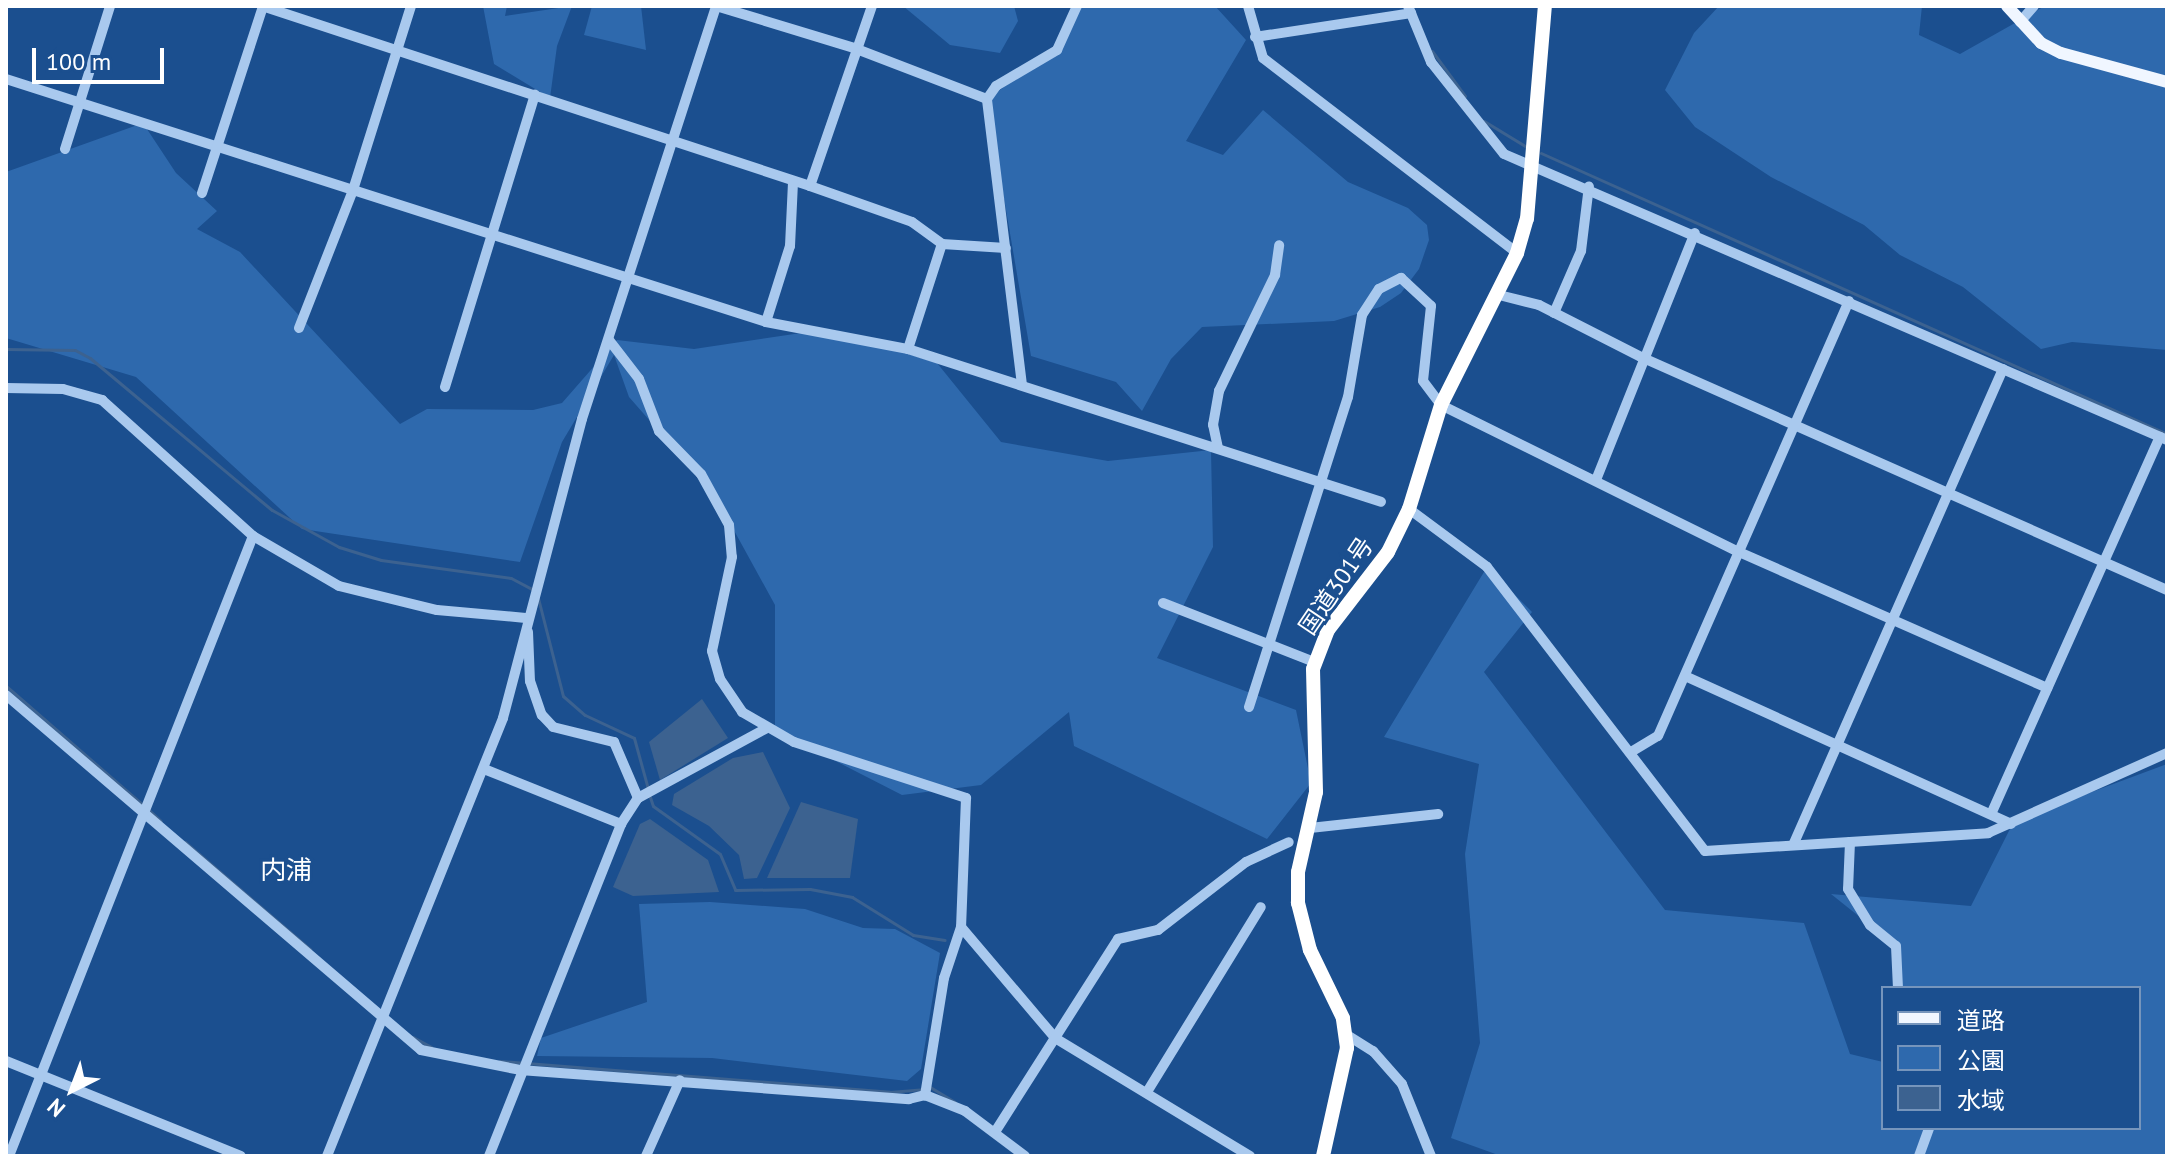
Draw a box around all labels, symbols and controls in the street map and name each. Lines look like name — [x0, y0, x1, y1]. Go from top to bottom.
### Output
scale bar — [36, 32, 168, 82]
text: 100 m — [46, 46, 111, 77]
street label: 国道301号 — [1293, 532, 1379, 640]
district label: 内浦 — [260, 854, 312, 886]
legend — [1881, 986, 2141, 1130]
text: 道路 — [1957, 1005, 2005, 1036]
text: 公園 — [1957, 1045, 2005, 1076]
north arrow — [32, 1050, 112, 1130]
text: 水域 — [1957, 1085, 2005, 1116]
text: N — [41, 1093, 71, 1123]

